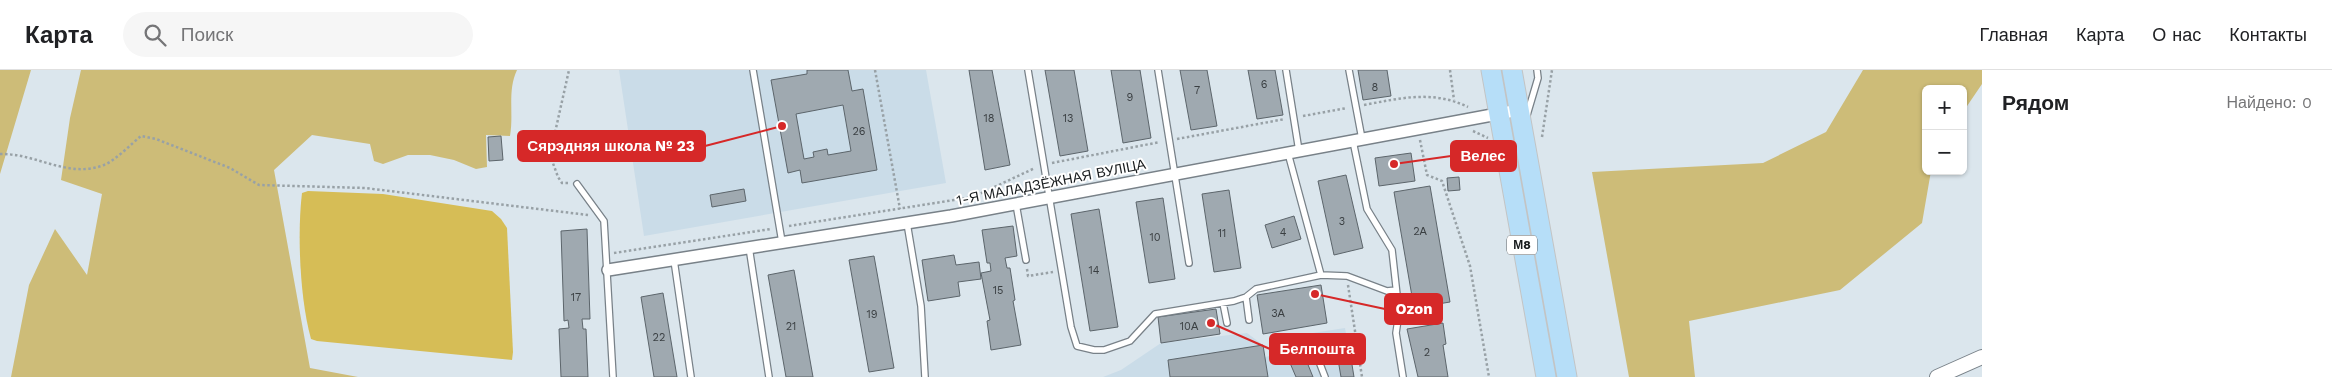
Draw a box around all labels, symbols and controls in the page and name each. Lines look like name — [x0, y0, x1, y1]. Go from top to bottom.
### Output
search box — [123, 12, 473, 57]
text: Карта — [25, 21, 93, 49]
icon: search — [141, 21, 169, 49]
text: Поиск — [181, 23, 233, 46]
text: Главная — [1979, 24, 2048, 45]
text: Карта — [2076, 24, 2124, 45]
text: О нас — [2152, 24, 2201, 45]
text: Контакты — [2229, 24, 2307, 45]
house number: 6 — [1261, 78, 1268, 91]
house number: 8 — [1372, 81, 1379, 94]
house number: 7 — [1194, 84, 1200, 97]
map controls — [1922, 85, 1967, 175]
button: + — [1922, 85, 1967, 130]
text: Рядом — [2002, 90, 2069, 115]
house number: 9 — [1127, 91, 1134, 104]
text: Найдено: 0 — [2226, 93, 2312, 112]
house number: 18 — [983, 112, 995, 125]
house number: 13 — [1063, 112, 1073, 125]
house number: 26 — [852, 125, 866, 138]
button: − — [1922, 130, 1967, 175]
callout: Сярэдняя школа № 23 — [518, 131, 705, 161]
text: Сярэдняя школа № 23 — [527, 137, 695, 155]
callout: Велес — [1451, 141, 1516, 171]
text: Велес — [1461, 147, 1506, 165]
street label: 1-Я МАЛАДЗЁЖНАЯ ВУЛІЦА — [955, 156, 1148, 208]
house number: 3 — [1339, 215, 1345, 228]
house number: 2А — [1413, 225, 1428, 238]
house number: 4 — [1280, 226, 1287, 239]
house number: 11 — [1218, 227, 1226, 240]
house number: 10 — [1149, 231, 1161, 244]
road number: М8 — [1507, 236, 1537, 254]
house number: 14 — [1088, 264, 1100, 277]
house number: 15 — [993, 284, 1003, 297]
house number: 17 — [571, 291, 581, 304]
callout: Ozon — [1385, 294, 1442, 324]
text: Ozon — [1396, 300, 1433, 318]
house number: 3А — [1271, 307, 1286, 320]
house number: 19 — [866, 308, 878, 321]
house number: 21 — [786, 320, 796, 333]
house number: 10А — [1180, 320, 1199, 333]
house number: 22 — [653, 331, 665, 344]
callout: Белпошта — [1270, 334, 1365, 364]
text: Белпошта — [1279, 340, 1355, 358]
house number: 2 — [1424, 346, 1430, 359]

